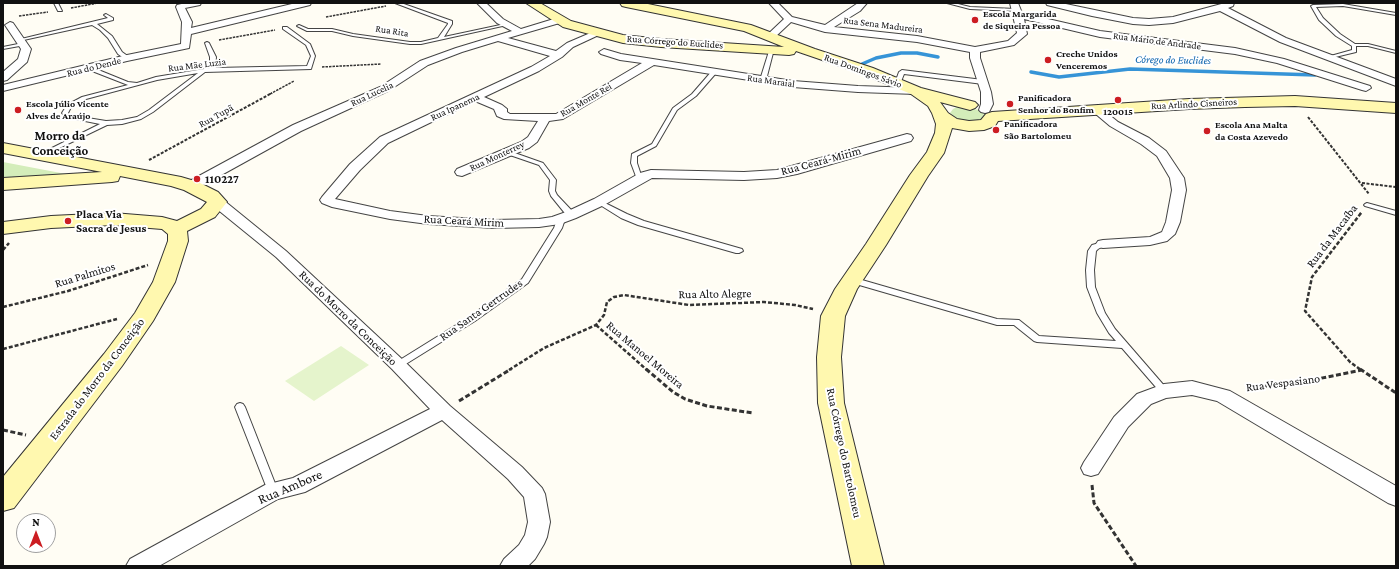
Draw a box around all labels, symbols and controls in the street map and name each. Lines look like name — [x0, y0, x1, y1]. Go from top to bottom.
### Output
place label: Escola Margarida de Siqueira Pessoa — [983, 8, 1060, 32]
street label: Rua Sena Madureira — [843, 14, 923, 36]
marker: Escola Margarida de Siqueira Pessoa — [970, 15, 980, 25]
street label: Rua Rita — [375, 22, 409, 40]
street label: Rua Mário de Andrade — [1112, 30, 1202, 52]
street label: Rua Córrego do Euclides — [626, 33, 724, 51]
place label: Creche Unidos Venceremos — [1056, 48, 1117, 72]
street label: Rua Domingos Sávio — [822, 51, 904, 91]
water label: Córego do Euclides — [1135, 53, 1211, 67]
street label: Rua do Dende — [66, 54, 122, 80]
marker: Creche Unidos Venceremos — [1043, 55, 1053, 65]
street label: Rua Mãe Luzia — [167, 56, 227, 74]
street label: Rua Maraial — [746, 72, 796, 90]
street label: Rua Lucelia — [349, 79, 395, 109]
street label: Rua Monte Rei — [558, 80, 614, 120]
street label: Rua Ipanema — [429, 90, 481, 124]
place label: Panificadora Senhor do Bonfim — [1018, 92, 1094, 116]
marker: 120015 — [1113, 95, 1123, 105]
street label: Rua Arlindo Cisneiros — [1151, 96, 1237, 112]
place label: Escola Júlio Vicente Alves de Araújo — [26, 98, 109, 122]
marker: Panificadora Senhor do Bonfim — [1005, 99, 1015, 109]
street label: Rua Tupã — [197, 102, 235, 130]
marker: Escola Júlio Vicente Alves de Araújo — [13, 105, 23, 115]
place label: 120015 — [1103, 106, 1133, 118]
place label: Panificadora São Bartolomeu — [1004, 118, 1071, 142]
place label: Escola Ana Malta da Costa Azevedo — [1215, 119, 1288, 142]
marker: Panificadora São Bartolomeu — [991, 125, 1001, 135]
marker: Escola Ana Malta da Costa Azevedo — [1202, 126, 1212, 136]
district label: Morro da Conceição — [32, 128, 88, 159]
street label: Rua Monterrey — [468, 138, 526, 174]
street label: Rua Ceará-Mirim — [779, 143, 863, 179]
place label: 110227 — [205, 172, 239, 186]
marker: 110227 — [192, 174, 202, 184]
street label: Rua da Macaíba — [1303, 201, 1361, 271]
place label: Placa Via Sacra de Jesus — [76, 207, 146, 235]
street label: Rua Ceará Mirim — [423, 212, 505, 230]
marker: Placa Via Sacra de Jesus — [63, 216, 73, 226]
street label: Rua Palmitos — [53, 259, 117, 291]
street label: Rua do Morro da Conceição — [296, 267, 400, 369]
street label: Rua Santa Gertrudes — [437, 276, 525, 344]
street label: Rua Alto Alegre — [678, 286, 752, 302]
street label: Estrada do Morro da Conceição — [46, 315, 148, 443]
street label: Rua Manoel Moreira — [603, 318, 687, 392]
street label: Rua Vespasiano — [1245, 371, 1321, 395]
street label: Rua Córrego do Bartolomeu — [823, 387, 865, 519]
street label: Rua Ambore — [255, 466, 325, 508]
north arrow — [16, 513, 56, 553]
text: N — [32, 516, 40, 528]

